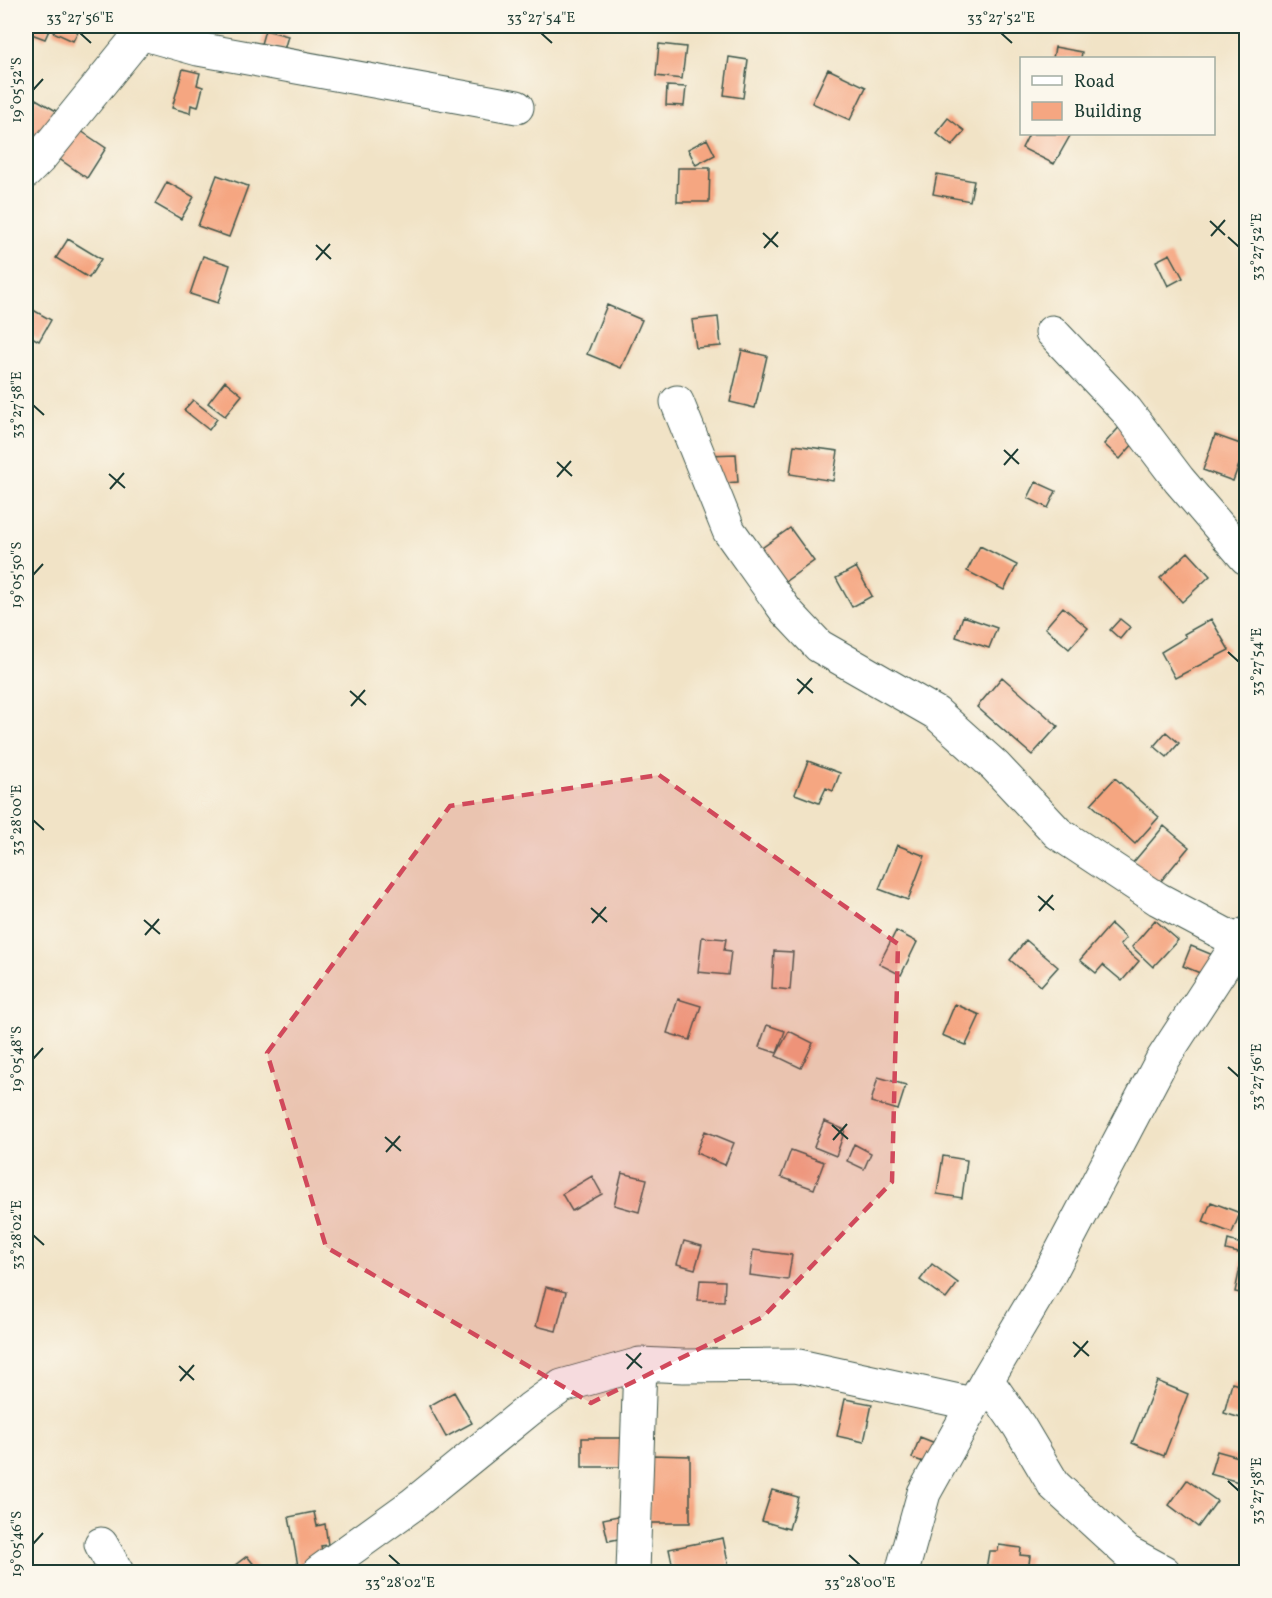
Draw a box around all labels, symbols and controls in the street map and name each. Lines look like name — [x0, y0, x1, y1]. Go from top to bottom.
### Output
text: 33°27'56"E — [46, 8, 114, 29]
text: 33°27'54"E — [507, 8, 575, 29]
text: 33°27'52"E — [967, 8, 1035, 29]
text: 19°05'52"S — [7, 57, 28, 123]
legend — [1020, 57, 1215, 135]
text: Road — [1074, 70, 1115, 95]
text: Building — [1074, 100, 1142, 125]
text: 33°27'52"E — [1247, 213, 1268, 281]
text: 33°27'58"E — [7, 371, 28, 439]
text: 19°05'50"S — [7, 542, 28, 608]
text: 33°27'54"E — [1247, 628, 1268, 696]
text: 33°28'00"E — [7, 784, 28, 856]
text: 19°05'48"S — [7, 1026, 28, 1092]
text: 33°27'56"E — [1247, 1043, 1268, 1111]
text: 33°28'02"E — [7, 1200, 28, 1270]
text: 33°27'58"E — [1247, 1457, 1268, 1525]
text: 19°05'46"S — [7, 1511, 28, 1577]
text: 33°28'02"E — [365, 1573, 435, 1594]
text: 33°28'00"E — [824, 1573, 896, 1594]

